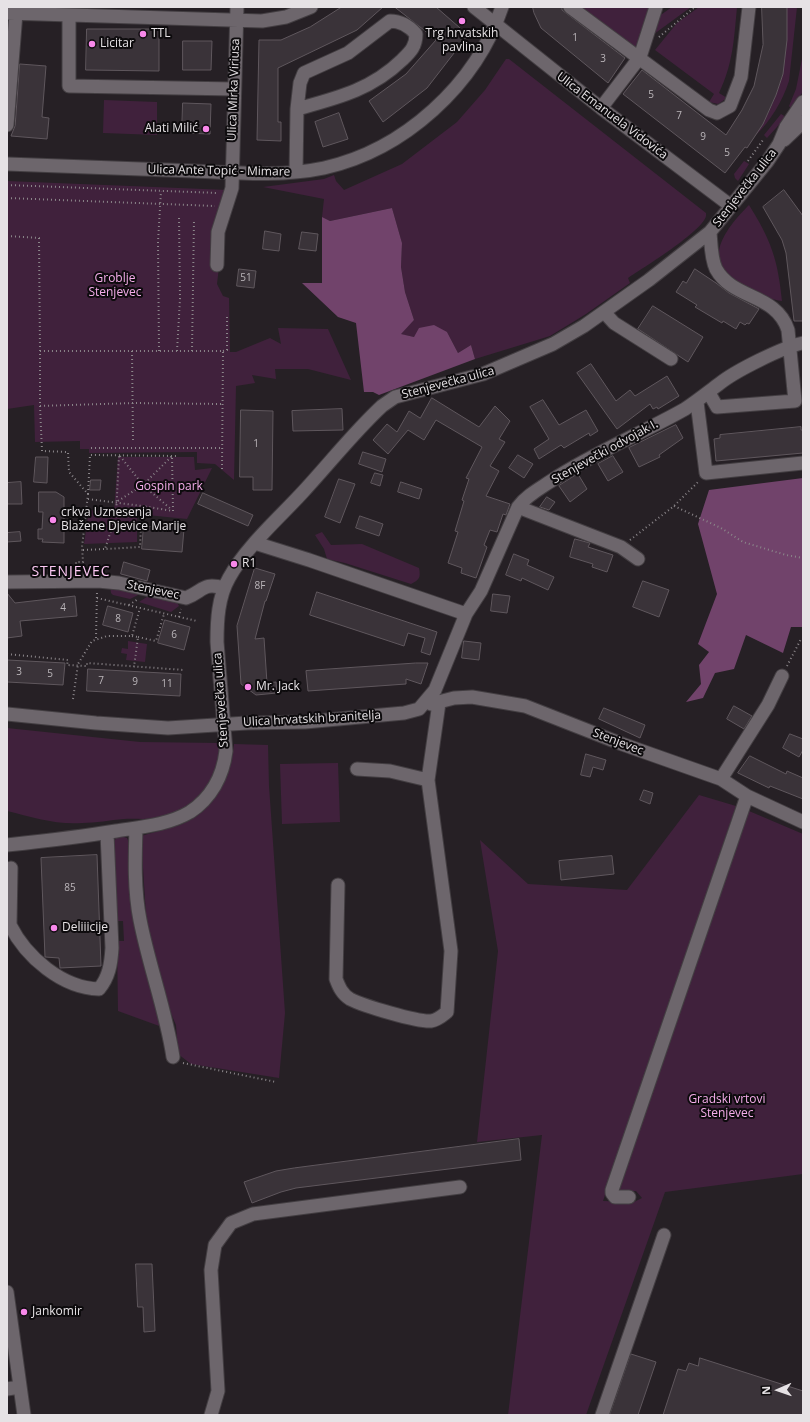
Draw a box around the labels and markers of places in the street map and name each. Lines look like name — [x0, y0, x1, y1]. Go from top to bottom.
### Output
marker: Trg hrvatskih pavlina — [457, 16, 467, 26]
place label: TTL — [151, 27, 170, 41]
place label: Trg hrvatskih pavlina — [426, 27, 498, 55]
marker: TTL — [138, 29, 148, 39]
place label: Licitar — [100, 37, 134, 51]
marker: Licitar — [87, 39, 97, 49]
place label: Alati Milić — [145, 122, 198, 136]
marker: Alati Milić — [201, 124, 211, 134]
place label: crkva Uznesenja Blažene Djevice Marije — [61, 506, 186, 534]
marker: crkva Uznesenja Blažene Djevice Marije — [48, 515, 58, 525]
place label: R1 — [242, 557, 256, 571]
marker: R1 — [229, 559, 239, 569]
place label: Mr. Jack — [256, 680, 300, 694]
marker: Mr. Jack — [243, 682, 253, 692]
place label: Deliiicije — [62, 921, 108, 935]
marker: Deliiicije — [49, 923, 59, 933]
place label: Jankomir — [32, 1305, 82, 1319]
marker: Jankomir — [19, 1307, 29, 1317]

